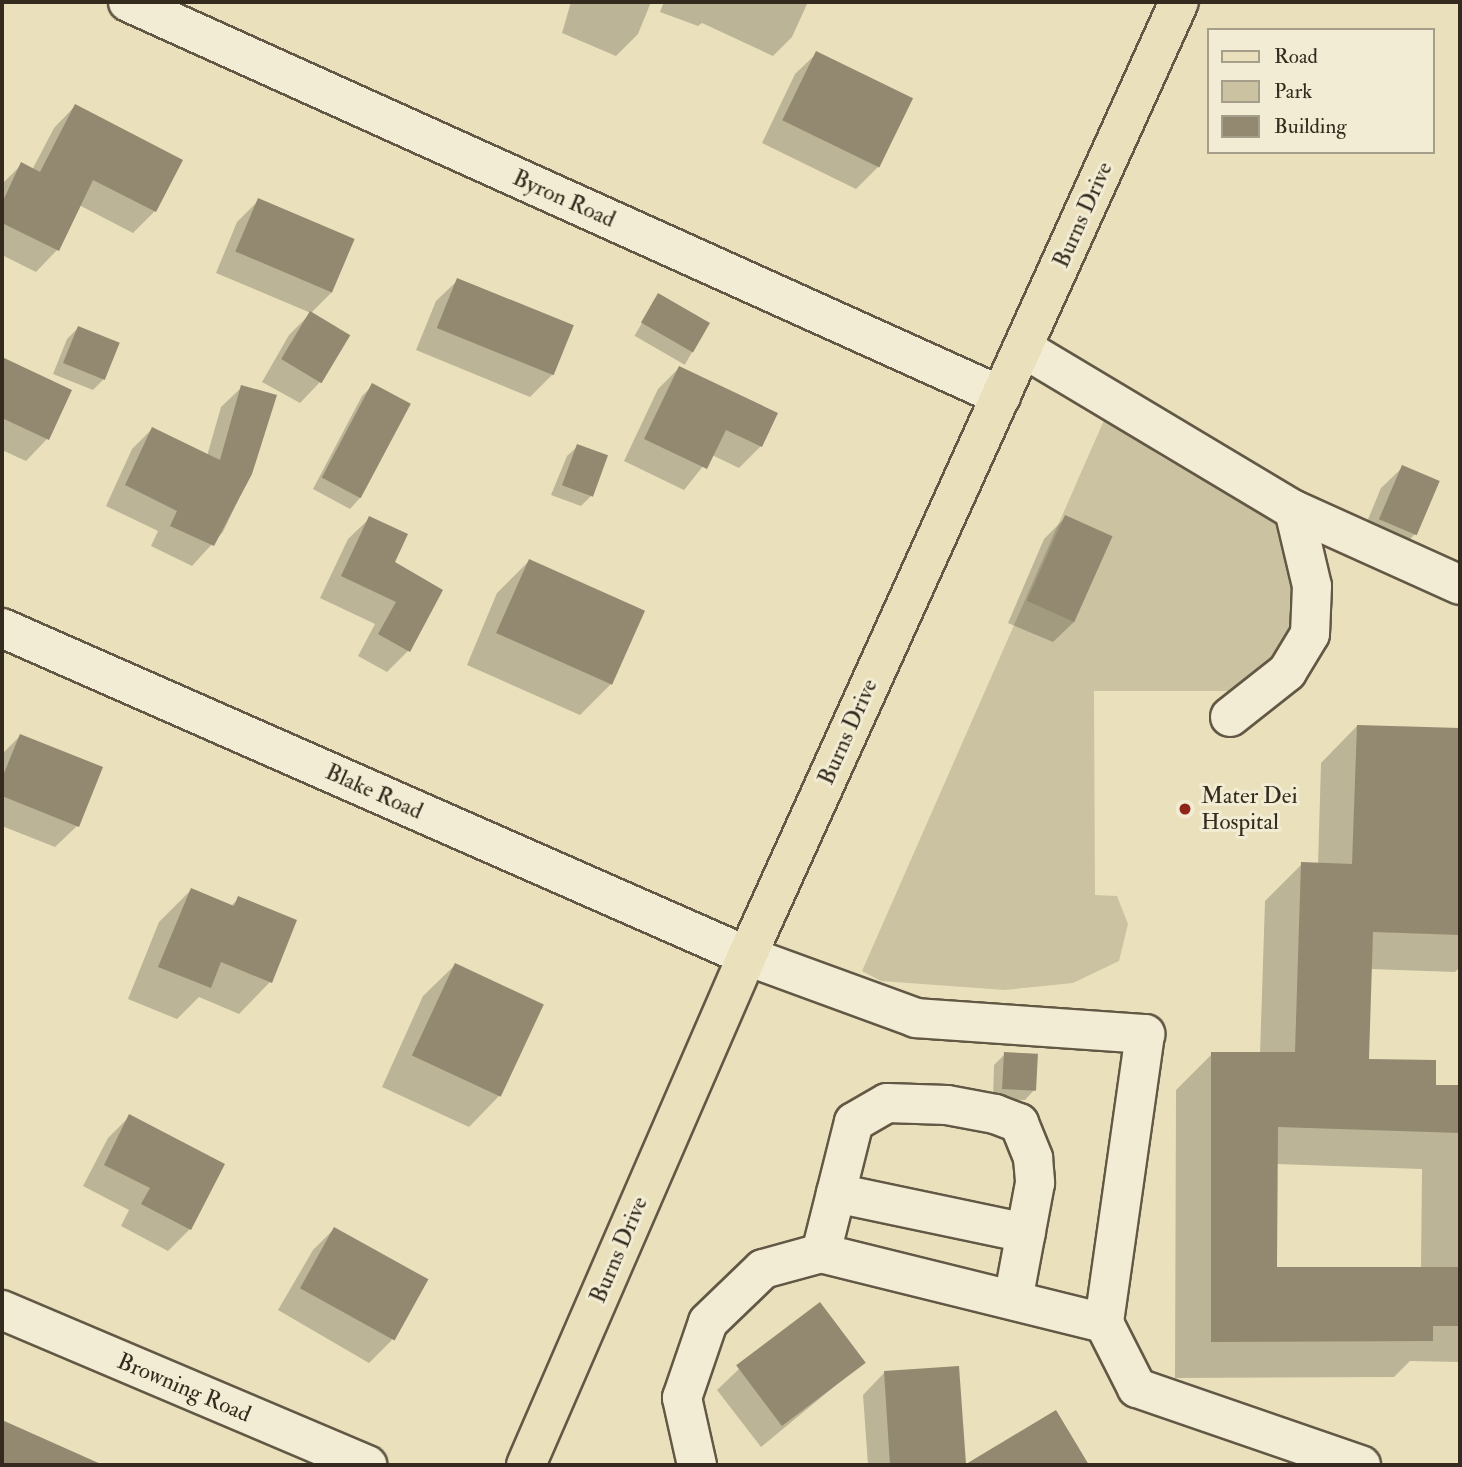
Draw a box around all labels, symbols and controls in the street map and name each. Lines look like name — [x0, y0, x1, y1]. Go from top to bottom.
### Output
legend — [1206, 28, 1434, 154]
text: Road — [1274, 43, 1318, 70]
text: Park — [1274, 78, 1312, 105]
text: Building — [1274, 113, 1347, 140]
street label: Burns Drive — [1047, 158, 1119, 272]
street label: Byron Road — [508, 164, 620, 234]
street label: Burns Drive — [812, 675, 884, 789]
street label: Blake Road — [321, 758, 427, 826]
place label: Mater Dei Hospital — [1201, 782, 1298, 836]
marker: Mater Dei Hospital — [1175, 799, 1195, 819]
street label: Burns Drive — [584, 1193, 654, 1307]
street label: Browning Road — [113, 1347, 255, 1429]

